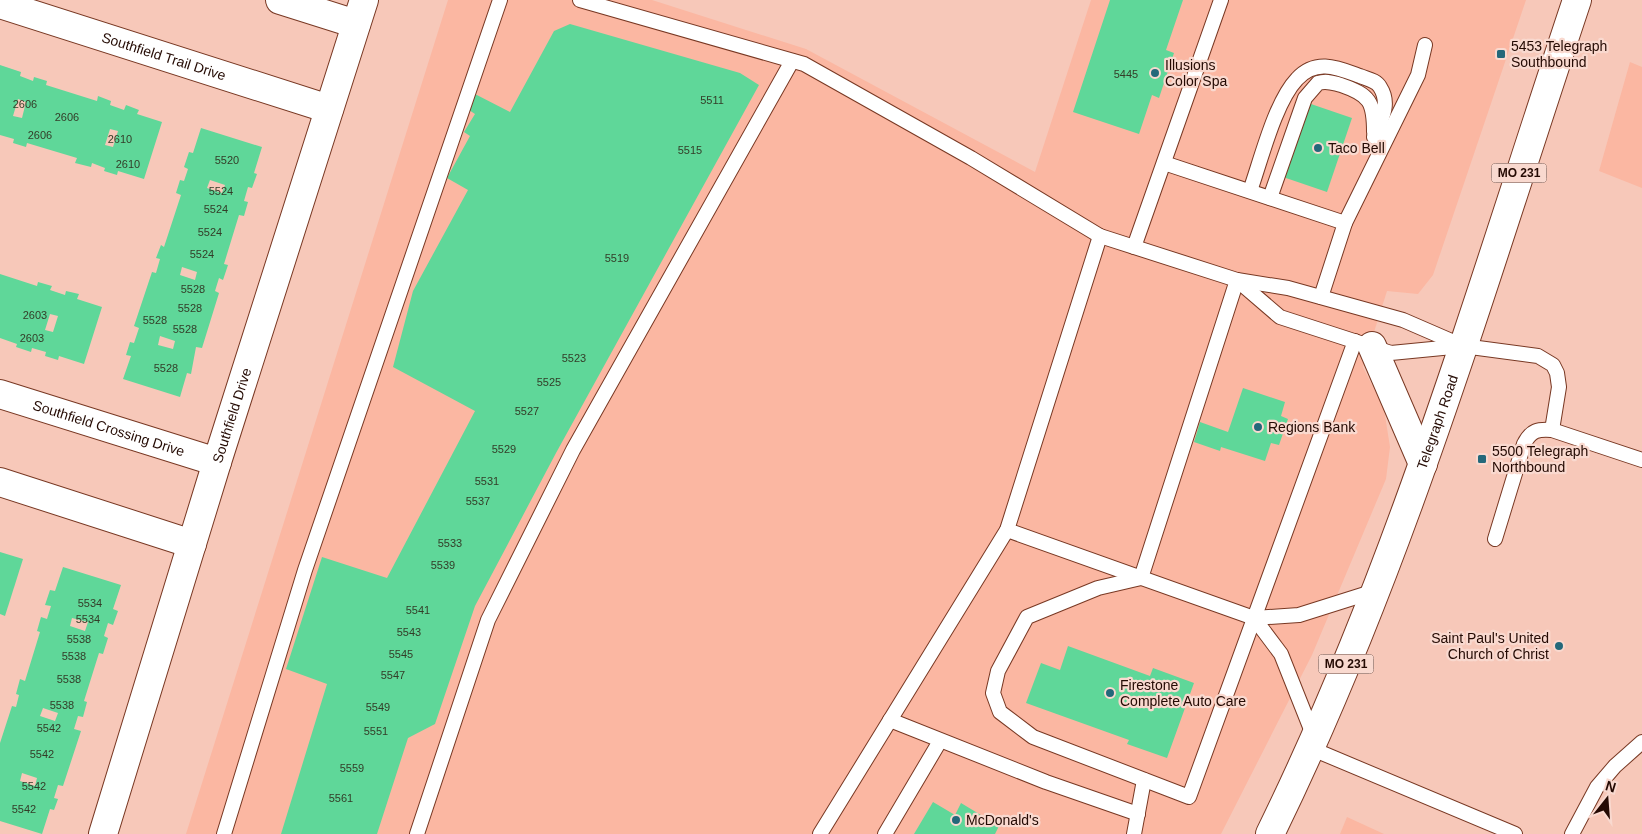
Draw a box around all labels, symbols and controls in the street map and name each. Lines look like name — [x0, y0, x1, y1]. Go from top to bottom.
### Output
street label: Southfield Trail Drive — [100, 29, 228, 84]
place label: 5453 Telegraph Southbound — [1511, 38, 1607, 70]
marker: 5453 Telegraph Southbound — [1495, 48, 1507, 60]
place label: Illusions Color Spa — [1165, 57, 1227, 89]
marker: Illusions Color Spa — [1149, 67, 1161, 79]
house number: 5445 — [1114, 68, 1138, 80]
house number: 5511 — [700, 94, 724, 106]
house number: 2606 — [13, 98, 37, 110]
house number: 2606 — [55, 111, 79, 123]
house number: 2606 — [28, 129, 52, 141]
house number: 2610 — [108, 133, 132, 145]
place label: Taco Bell — [1328, 140, 1385, 156]
marker: Taco Bell — [1312, 142, 1324, 154]
house number: 5515 — [678, 144, 702, 156]
house number: 5520 — [215, 154, 239, 166]
house number: 2610 — [116, 158, 140, 170]
road number: MO 231 — [1492, 164, 1546, 182]
house number: 5524 — [209, 185, 233, 197]
house number: 5524 — [204, 203, 228, 215]
house number: 5524 — [198, 226, 222, 238]
house number: 5524 — [190, 248, 214, 260]
house number: 5519 — [605, 252, 629, 264]
house number: 5528 — [181, 283, 205, 295]
house number: 5528 — [178, 302, 202, 314]
house number: 2603 — [23, 309, 47, 321]
house number: 5528 — [143, 314, 167, 326]
house number: 5528 — [173, 323, 197, 335]
house number: 2603 — [20, 332, 44, 344]
house number: 5523 — [562, 352, 586, 364]
house number: 5528 — [154, 362, 178, 374]
street label: Southfield Drive — [209, 366, 255, 465]
street label: Telegraph Road — [1414, 373, 1461, 471]
house number: 5525 — [537, 376, 561, 388]
street label: Southfield Crossing Drive — [31, 397, 187, 459]
house number: 5527 — [515, 405, 539, 417]
place label: Regions Bank — [1268, 419, 1356, 435]
marker: Regions Bank — [1252, 421, 1264, 433]
house number: 5529 — [492, 443, 516, 455]
place label: 5500 Telegraph Northbound — [1492, 443, 1588, 475]
marker: 5500 Telegraph Northbound — [1476, 453, 1488, 465]
house number: 5531 — [475, 475, 499, 487]
house number: 5537 — [466, 495, 490, 507]
house number: 5533 — [438, 537, 462, 549]
house number: 5539 — [431, 559, 455, 571]
house number: 5534 — [78, 597, 102, 609]
house number: 5541 — [406, 604, 430, 616]
house number: 5534 — [76, 613, 100, 625]
house number: 5543 — [397, 626, 421, 638]
place label: Saint Paul's United Church of Christ — [1431, 630, 1549, 662]
house number: 5538 — [67, 633, 91, 645]
marker: Saint Paul's United Church of Christ — [1553, 640, 1565, 652]
house number: 5545 — [389, 648, 413, 660]
house number: 5538 — [62, 650, 86, 662]
road number: MO 231 — [1318, 654, 1374, 674]
house number: 5547 — [381, 669, 405, 681]
house number: 5538 — [57, 673, 81, 685]
place label: Firestone Complete Auto Care — [1120, 677, 1246, 709]
marker: Firestone Complete Auto Care — [1104, 687, 1116, 699]
house number: 5538 — [50, 699, 74, 711]
house number: 5549 — [366, 701, 390, 713]
house number: 5542 — [37, 722, 61, 734]
house number: 5551 — [364, 725, 388, 737]
house number: 5542 — [30, 748, 54, 760]
house number: 5559 — [340, 762, 364, 774]
north arrow — [1582, 774, 1632, 824]
text: N — [1604, 777, 1618, 796]
house number: 5542 — [22, 780, 46, 792]
house number: 5561 — [329, 792, 353, 804]
house number: 5542 — [12, 803, 36, 815]
place label: McDonald's — [966, 812, 1039, 828]
marker: McDonald's — [950, 814, 962, 826]

